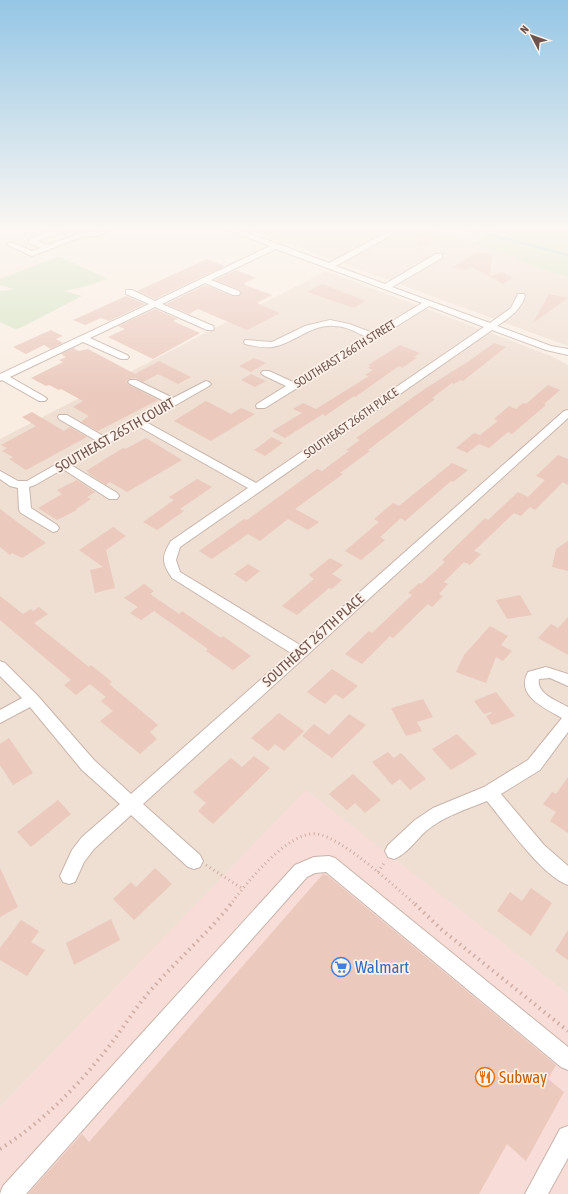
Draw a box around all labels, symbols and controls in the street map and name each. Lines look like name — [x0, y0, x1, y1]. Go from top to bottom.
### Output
north arrow — [512, 16, 552, 56]
text: N — [518, 23, 531, 36]
street label: SOUTHEAST 266TH STREET — [292, 317, 399, 391]
street label: SOUTHEAST 266TH PLACE — [301, 385, 401, 461]
street label: SOUTHEAST 265TH COURT — [53, 394, 177, 476]
street label: SOUTHEAST 267TH PLACE — [259, 590, 367, 690]
supermarket icon: Walmart — [330, 956, 352, 978]
place label: Walmart — [355, 957, 409, 977]
restaurant icon: Subway — [474, 1066, 496, 1088]
place label: Subway — [499, 1067, 547, 1087]

